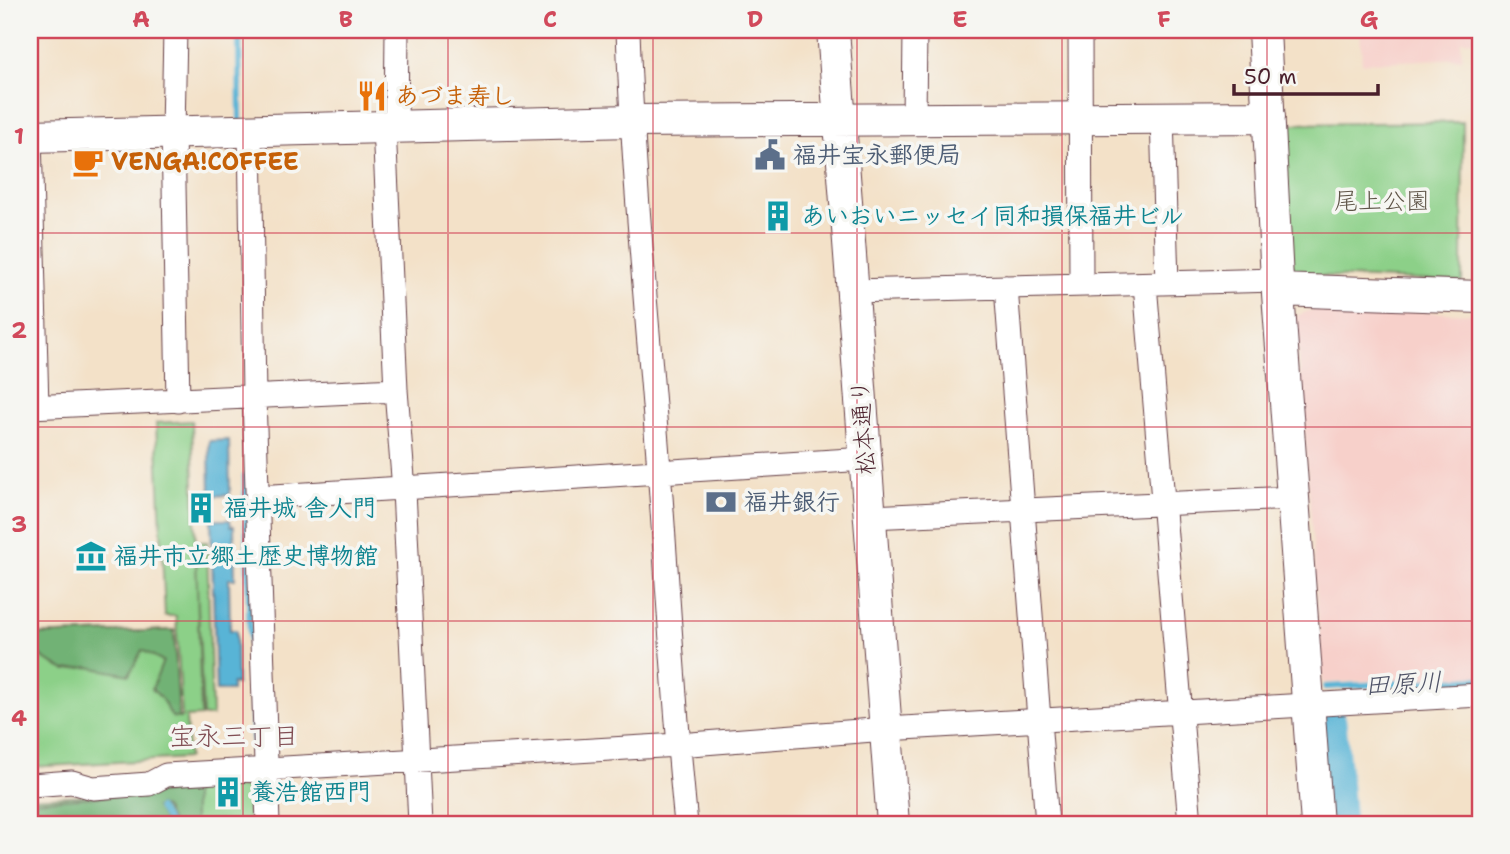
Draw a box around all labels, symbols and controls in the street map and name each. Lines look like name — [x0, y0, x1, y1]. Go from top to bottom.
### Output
text: A — [132, 4, 150, 34]
text: B — [339, 4, 353, 34]
text: C — [543, 4, 557, 34]
text: D — [747, 4, 763, 34]
text: E — [952, 4, 968, 34]
text: F — [1157, 4, 1171, 34]
text: G — [1360, 4, 1379, 34]
scale bar — [1234, 52, 1377, 96]
text: 50 m — [1244, 63, 1297, 91]
restaurant icon: あづま寿し — [355, 79, 389, 113]
place label: あづま寿し — [395, 80, 515, 112]
text: 1 — [14, 121, 24, 151]
public building icon: 福井宝永郵便局 — [753, 138, 787, 172]
place label: 福井宝永郵便局 — [793, 139, 961, 171]
cafe icon: VENGA!COFFEE — [71, 145, 105, 179]
place label: VENGA!COFFEE — [111, 146, 299, 178]
park label: 尾上公園 — [1334, 185, 1430, 217]
building icon: あいおいニッセイ同和損保福井ビル — [761, 199, 795, 233]
place label: あいおいニッセイ同和損保福井ビル — [801, 200, 1184, 232]
text: 2 — [11, 315, 27, 345]
street label: 松本通り — [844, 378, 882, 476]
bank icon: 福井銀行 — [704, 485, 738, 519]
place label: 福井銀行 — [744, 486, 840, 518]
building icon: 福井城 舎人門 — [184, 491, 218, 525]
place label: 福井城 舎人門 — [224, 492, 376, 524]
text: 3 — [11, 509, 27, 539]
museum icon: 福井市立郷土歴史博物館 — [74, 539, 108, 573]
place label: 福井市立郷土歴史博物館 — [114, 540, 378, 572]
water label: 田原川 — [1363, 663, 1443, 703]
text: 4 — [11, 703, 27, 733]
district label: 宝永三丁目 — [169, 718, 299, 753]
building icon: 養浩館西門 — [211, 775, 245, 809]
place label: 養浩館西門 — [251, 776, 371, 808]

